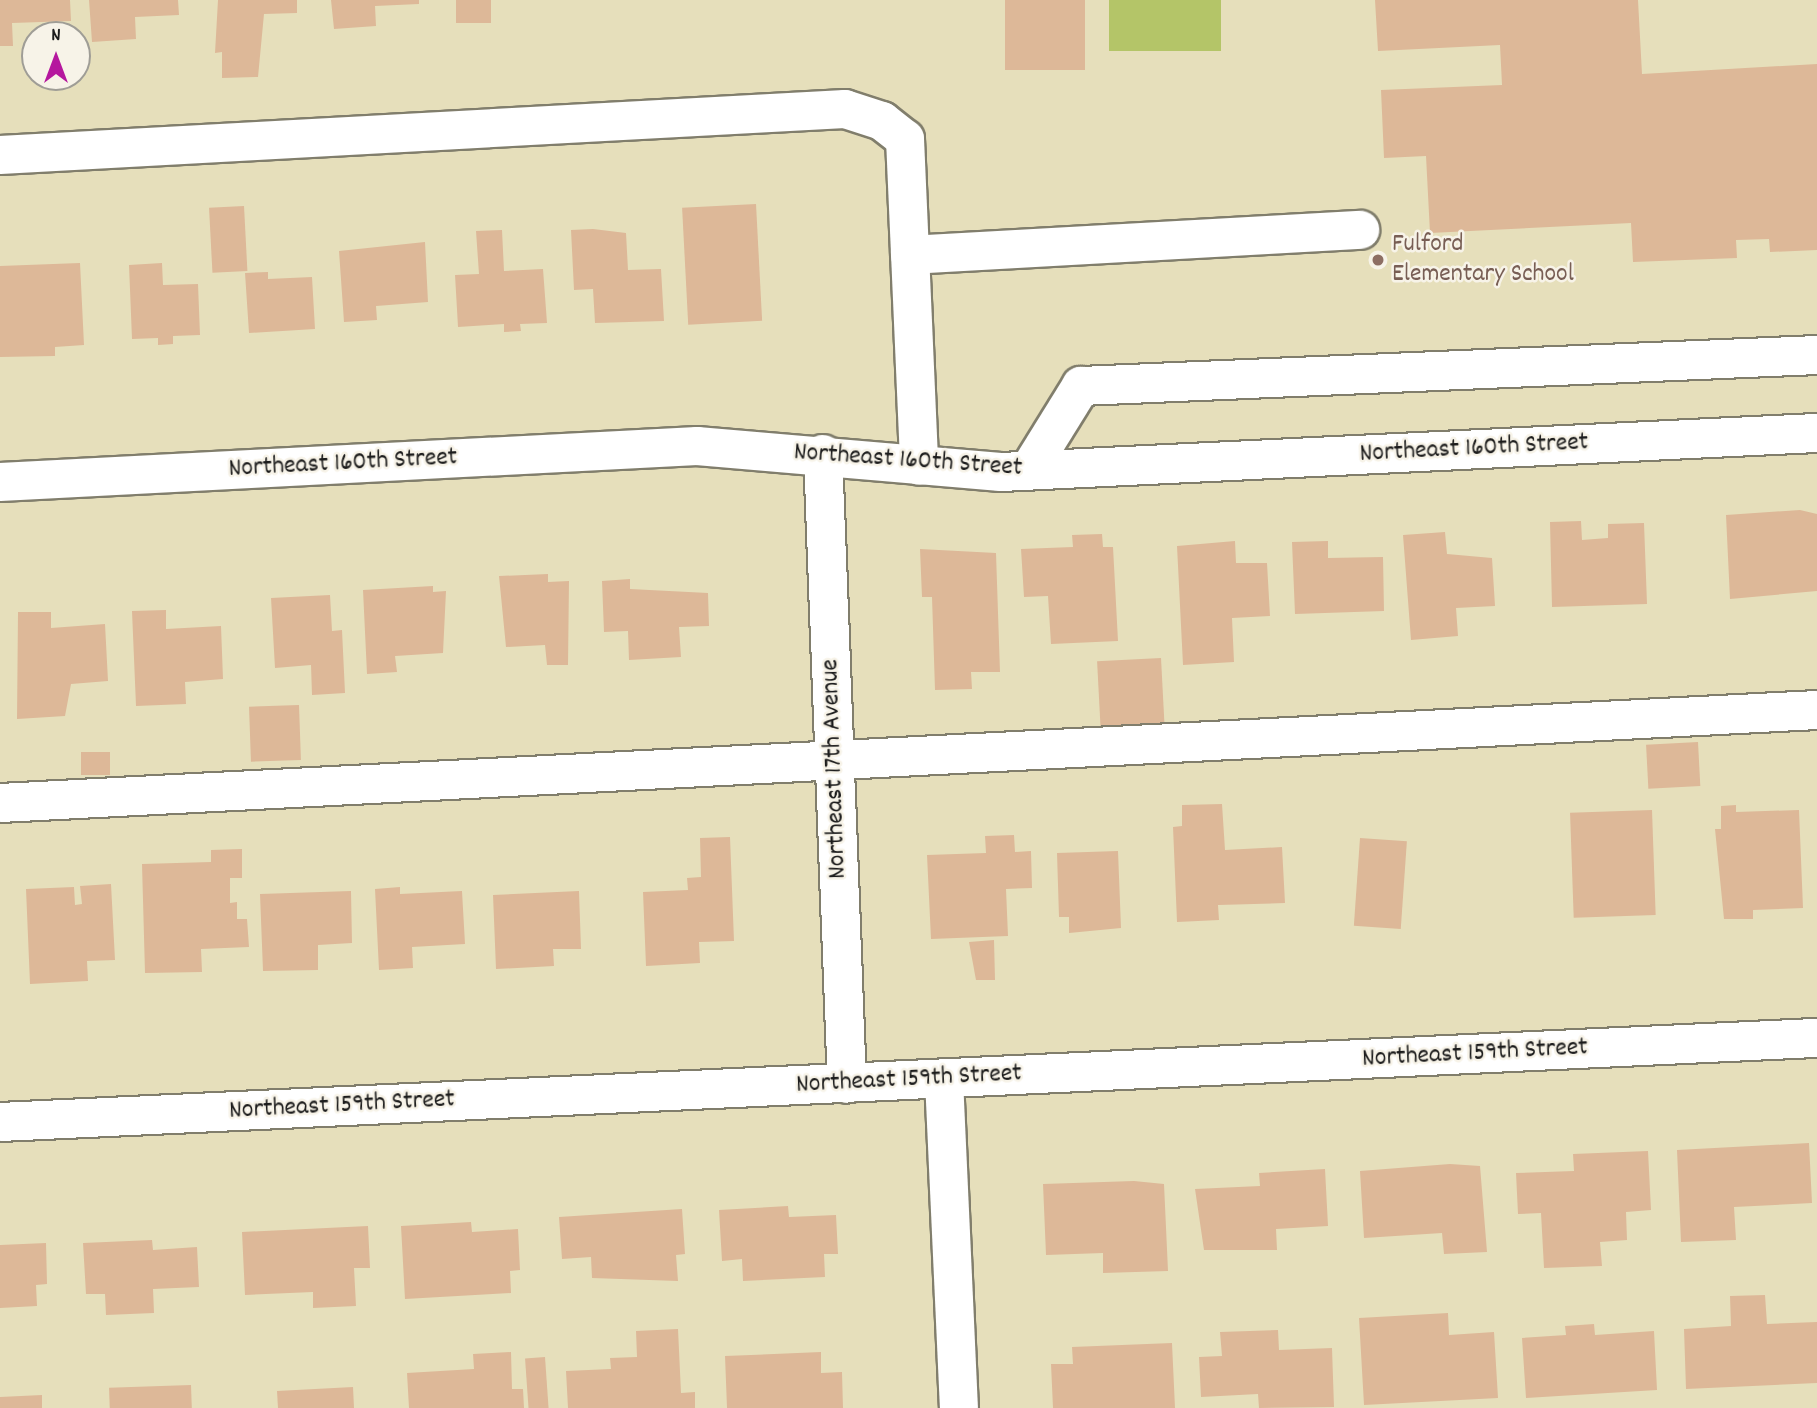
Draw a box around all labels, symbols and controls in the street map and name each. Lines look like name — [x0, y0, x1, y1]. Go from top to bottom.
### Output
north arrow — [21, 21, 91, 91]
text: N — [51, 23, 61, 50]
place label: Fulford Elementary School — [1392, 229, 1574, 290]
marker: Fulford Elementary School — [1370, 252, 1386, 268]
street label: Northeast 160th Street — [1359, 427, 1589, 471]
street label: Northeast 160th Street — [793, 437, 1023, 485]
street label: Northeast 160th Street — [228, 442, 458, 486]
street label: Northeast 17th Avenue — [816, 659, 854, 879]
street label: Northeast 159th Street — [1361, 1033, 1589, 1075]
street label: Northeast 159th Street — [795, 1059, 1023, 1101]
street label: Northeast 159th Street — [228, 1085, 456, 1127]

